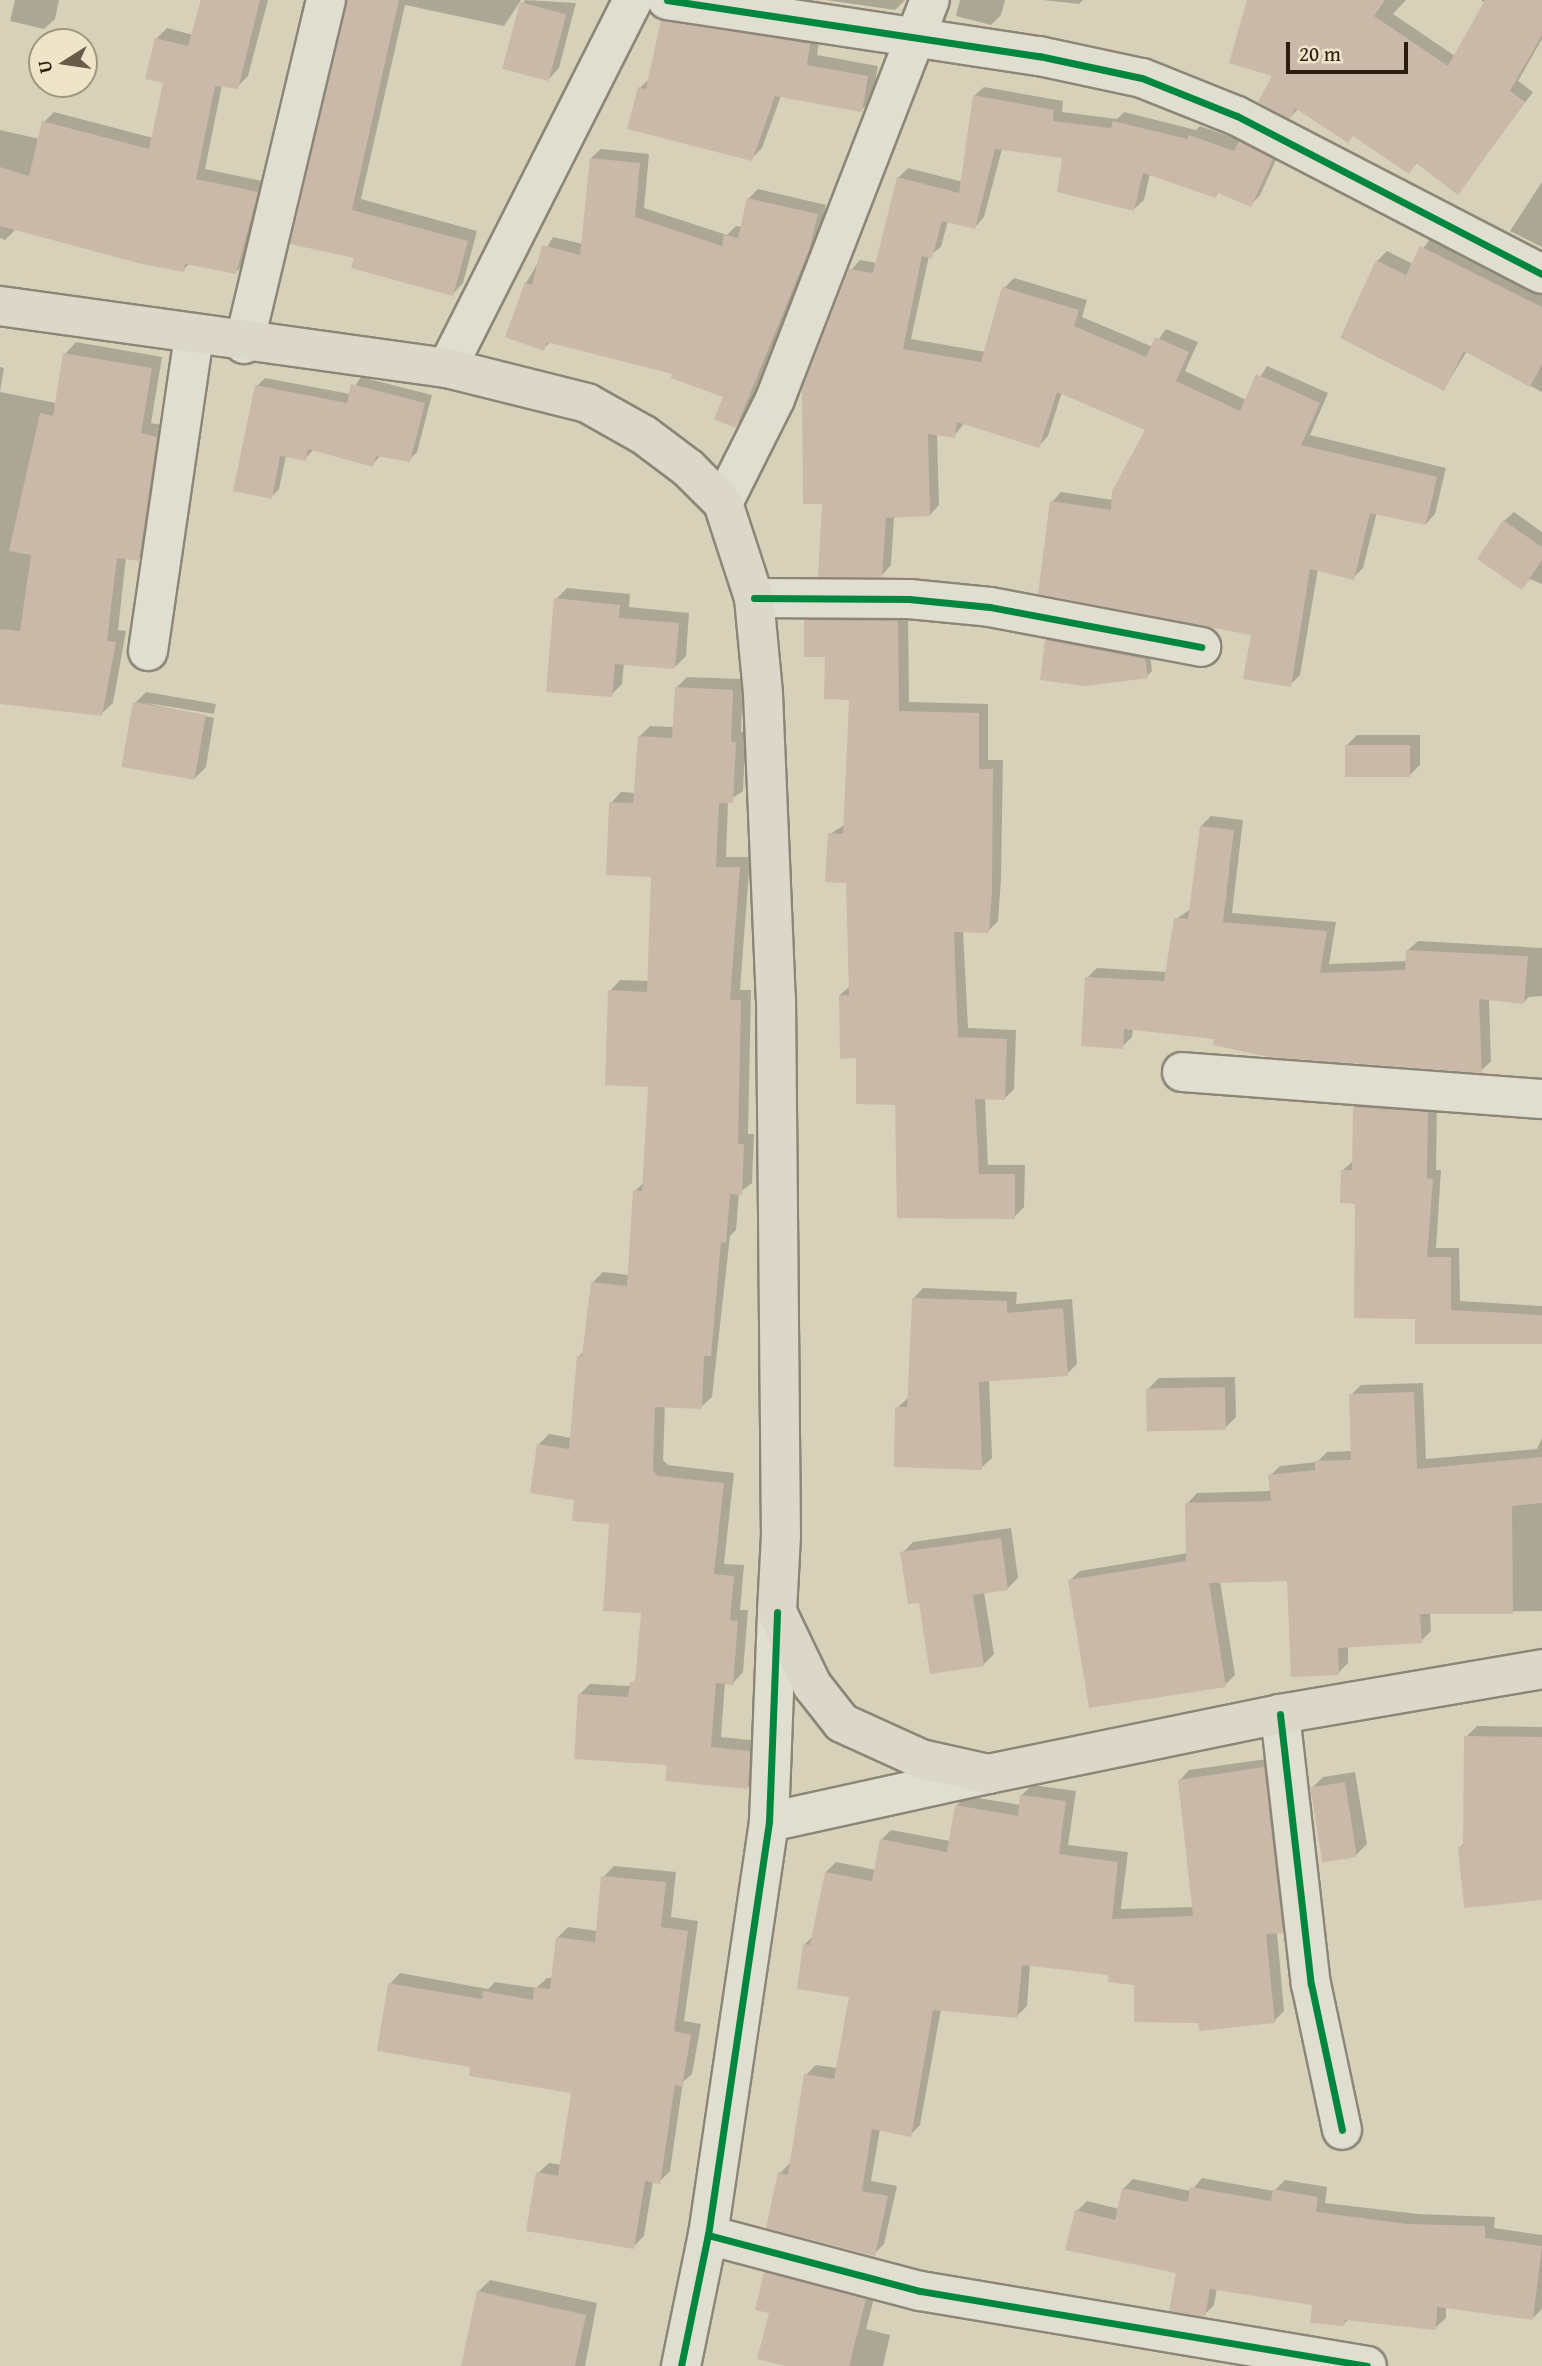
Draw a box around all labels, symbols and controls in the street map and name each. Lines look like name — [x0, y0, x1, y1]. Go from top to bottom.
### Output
north arrow — [28, 28, 98, 98]
scale bar — [1290, 28, 1412, 72]
text: 20 m — [1299, 38, 1341, 69]
text: U — [29, 58, 59, 76]

